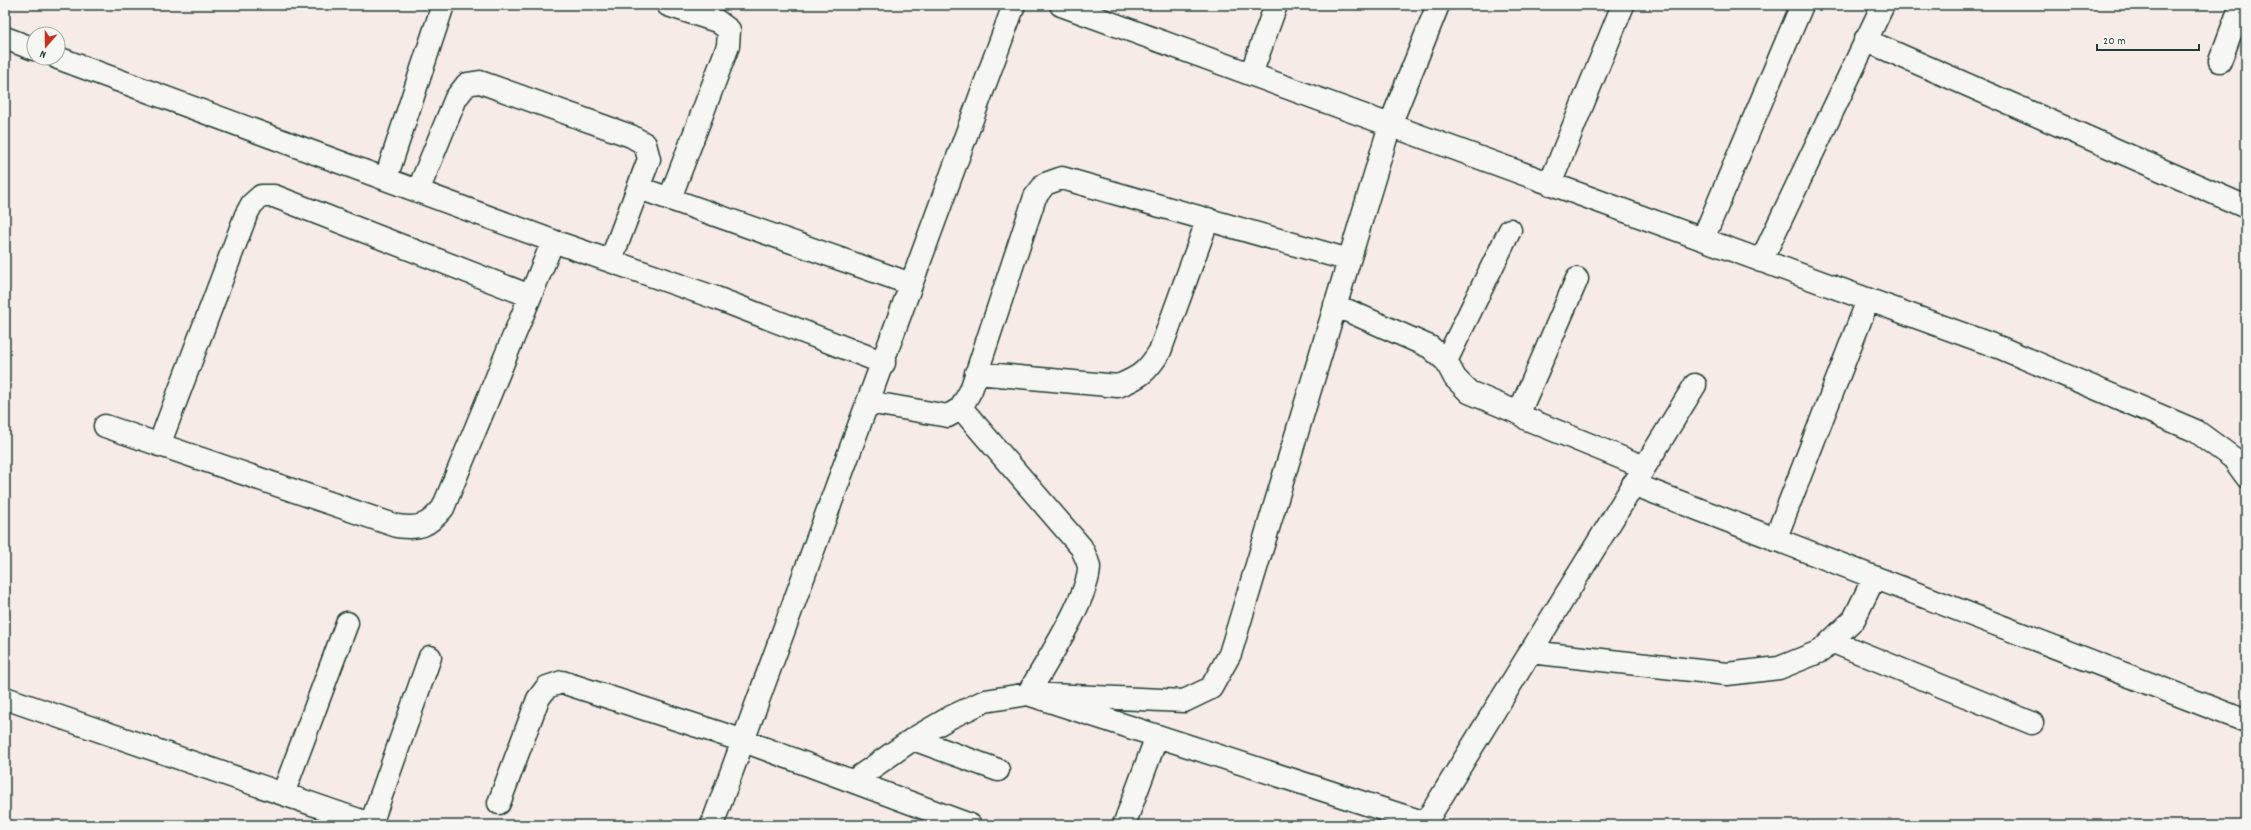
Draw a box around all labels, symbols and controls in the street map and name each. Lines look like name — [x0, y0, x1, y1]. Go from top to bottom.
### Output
north arrow — [26, 26, 66, 66]
scale bar — [2097, 26, 2199, 52]
text: 20 m — [2103, 33, 2126, 50]
text: N — [37, 45, 49, 62]

